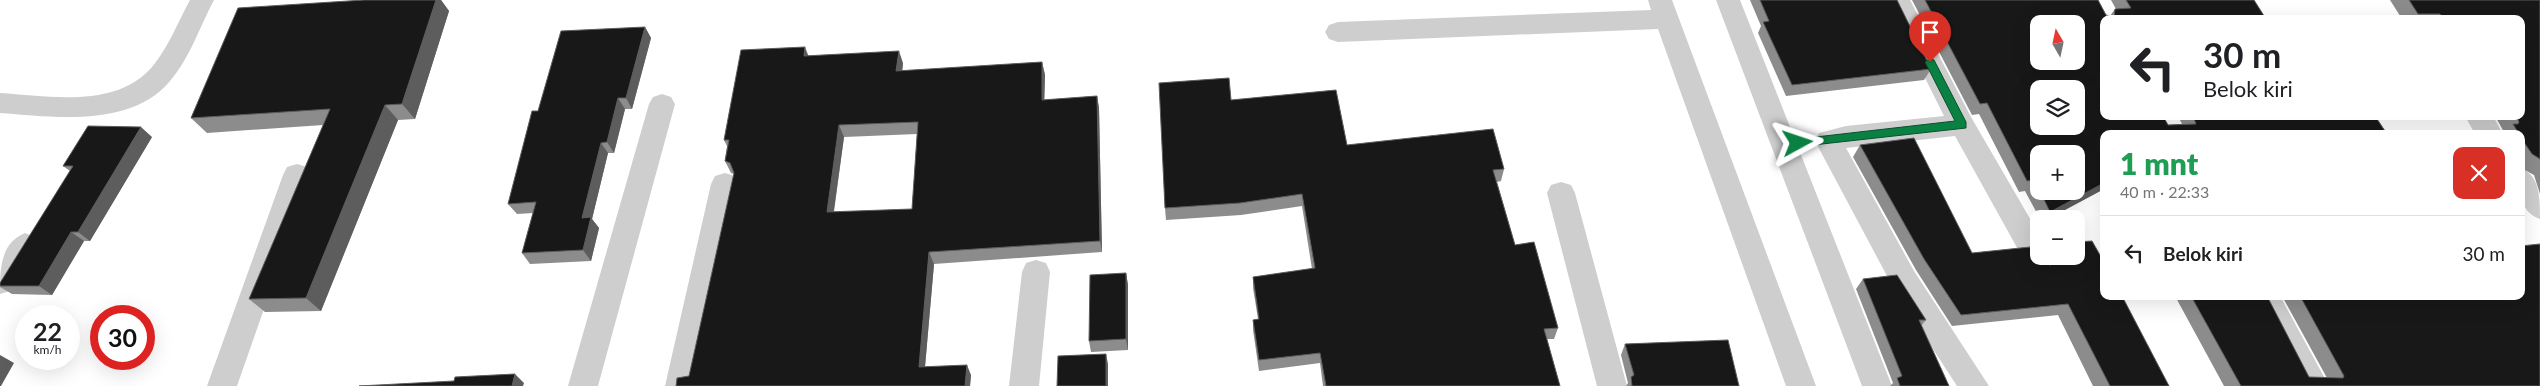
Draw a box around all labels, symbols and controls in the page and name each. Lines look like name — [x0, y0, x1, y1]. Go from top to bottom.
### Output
pin — [1909, 11, 1951, 62]
north arrow — [2030, 15, 2085, 70]
map controls — [2030, 15, 2085, 265]
icon: arrive — [1916, 18, 1944, 46]
text: 30 m — [2203, 33, 2281, 75]
icon: left — [2120, 35, 2185, 100]
text: Belok kiri — [2203, 75, 2293, 102]
button: layers — [2030, 80, 2085, 135]
position arrow — [1771, 116, 1823, 168]
button: + — [2030, 145, 2085, 200]
text: 1 mnt — [2120, 145, 2198, 181]
button: close — [2453, 147, 2505, 199]
text: 40 m · 22:33 — [2120, 182, 2209, 201]
button: − — [2030, 210, 2085, 265]
icon: left — [2120, 239, 2148, 267]
text: Belok kiri — [2163, 242, 2243, 265]
text: 30 m — [2462, 242, 2505, 265]
speed limit sign: 30 — [90, 305, 155, 370]
text: 22 — [33, 316, 62, 346]
text: km/h — [33, 342, 62, 357]

